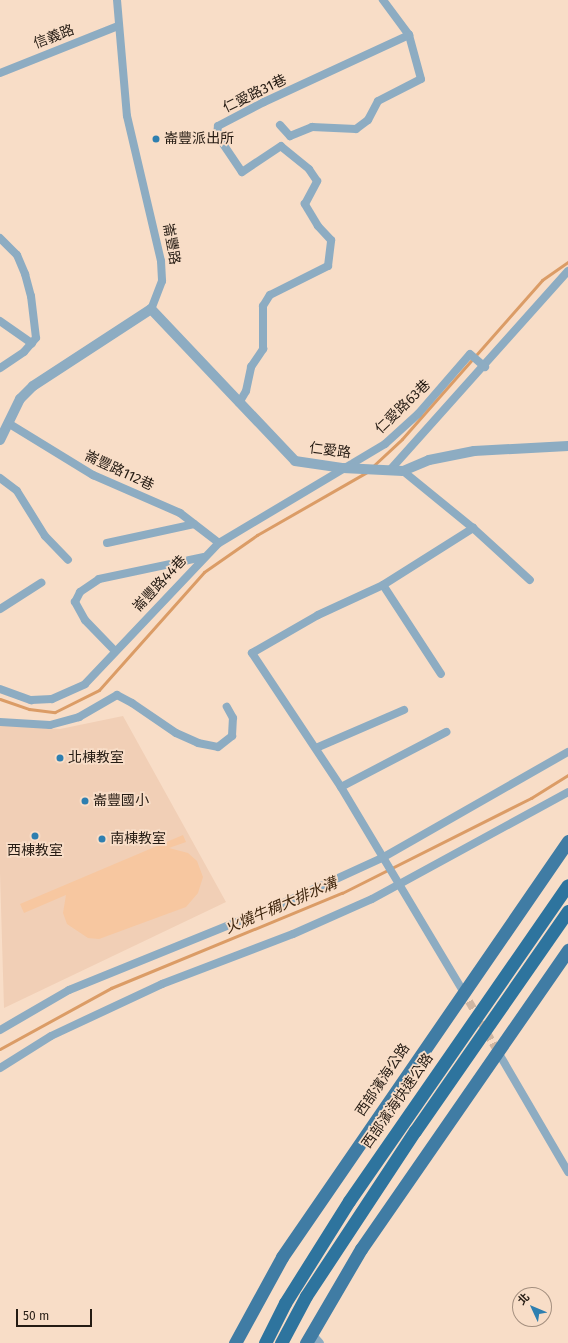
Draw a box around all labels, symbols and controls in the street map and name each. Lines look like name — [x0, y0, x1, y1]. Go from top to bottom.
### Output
street label: 信義路 — [31, 22, 77, 52]
street label: 仁愛路31巷 — [220, 71, 290, 117]
place label: 崙豐派出所 — [164, 131, 234, 147]
marker: 崙豐派出所 — [151, 134, 161, 144]
street label: 崙豐路 — [159, 222, 183, 266]
street label: 仁愛路63巷 — [372, 377, 434, 437]
street label: 仁愛路 — [308, 440, 352, 462]
street label: 崙豐路112巷 — [82, 448, 156, 494]
street label: 崙豐路44巷 — [130, 552, 190, 616]
place label: 北棟教室 — [68, 750, 124, 766]
marker: 北棟教室 — [55, 753, 65, 763]
place label: 崙豐國小 — [93, 793, 149, 809]
marker: 崙豐國小 — [80, 796, 90, 806]
marker: 西棟教室 — [30, 831, 40, 841]
place label: 南棟教室 — [110, 831, 166, 847]
marker: 南棟教室 — [97, 834, 107, 844]
place label: 西棟教室 — [7, 843, 63, 859]
water label: 火燒牛稠大排水溝 — [222, 874, 340, 938]
street label: 西部濱海公路 — [353, 1040, 413, 1120]
street label: 西部濱海快速公路 — [359, 1050, 437, 1152]
north arrow — [512, 1287, 552, 1327]
text: 北 — [515, 1291, 532, 1307]
scale bar — [18, 1301, 94, 1327]
text: 50 m — [23, 1309, 49, 1323]

